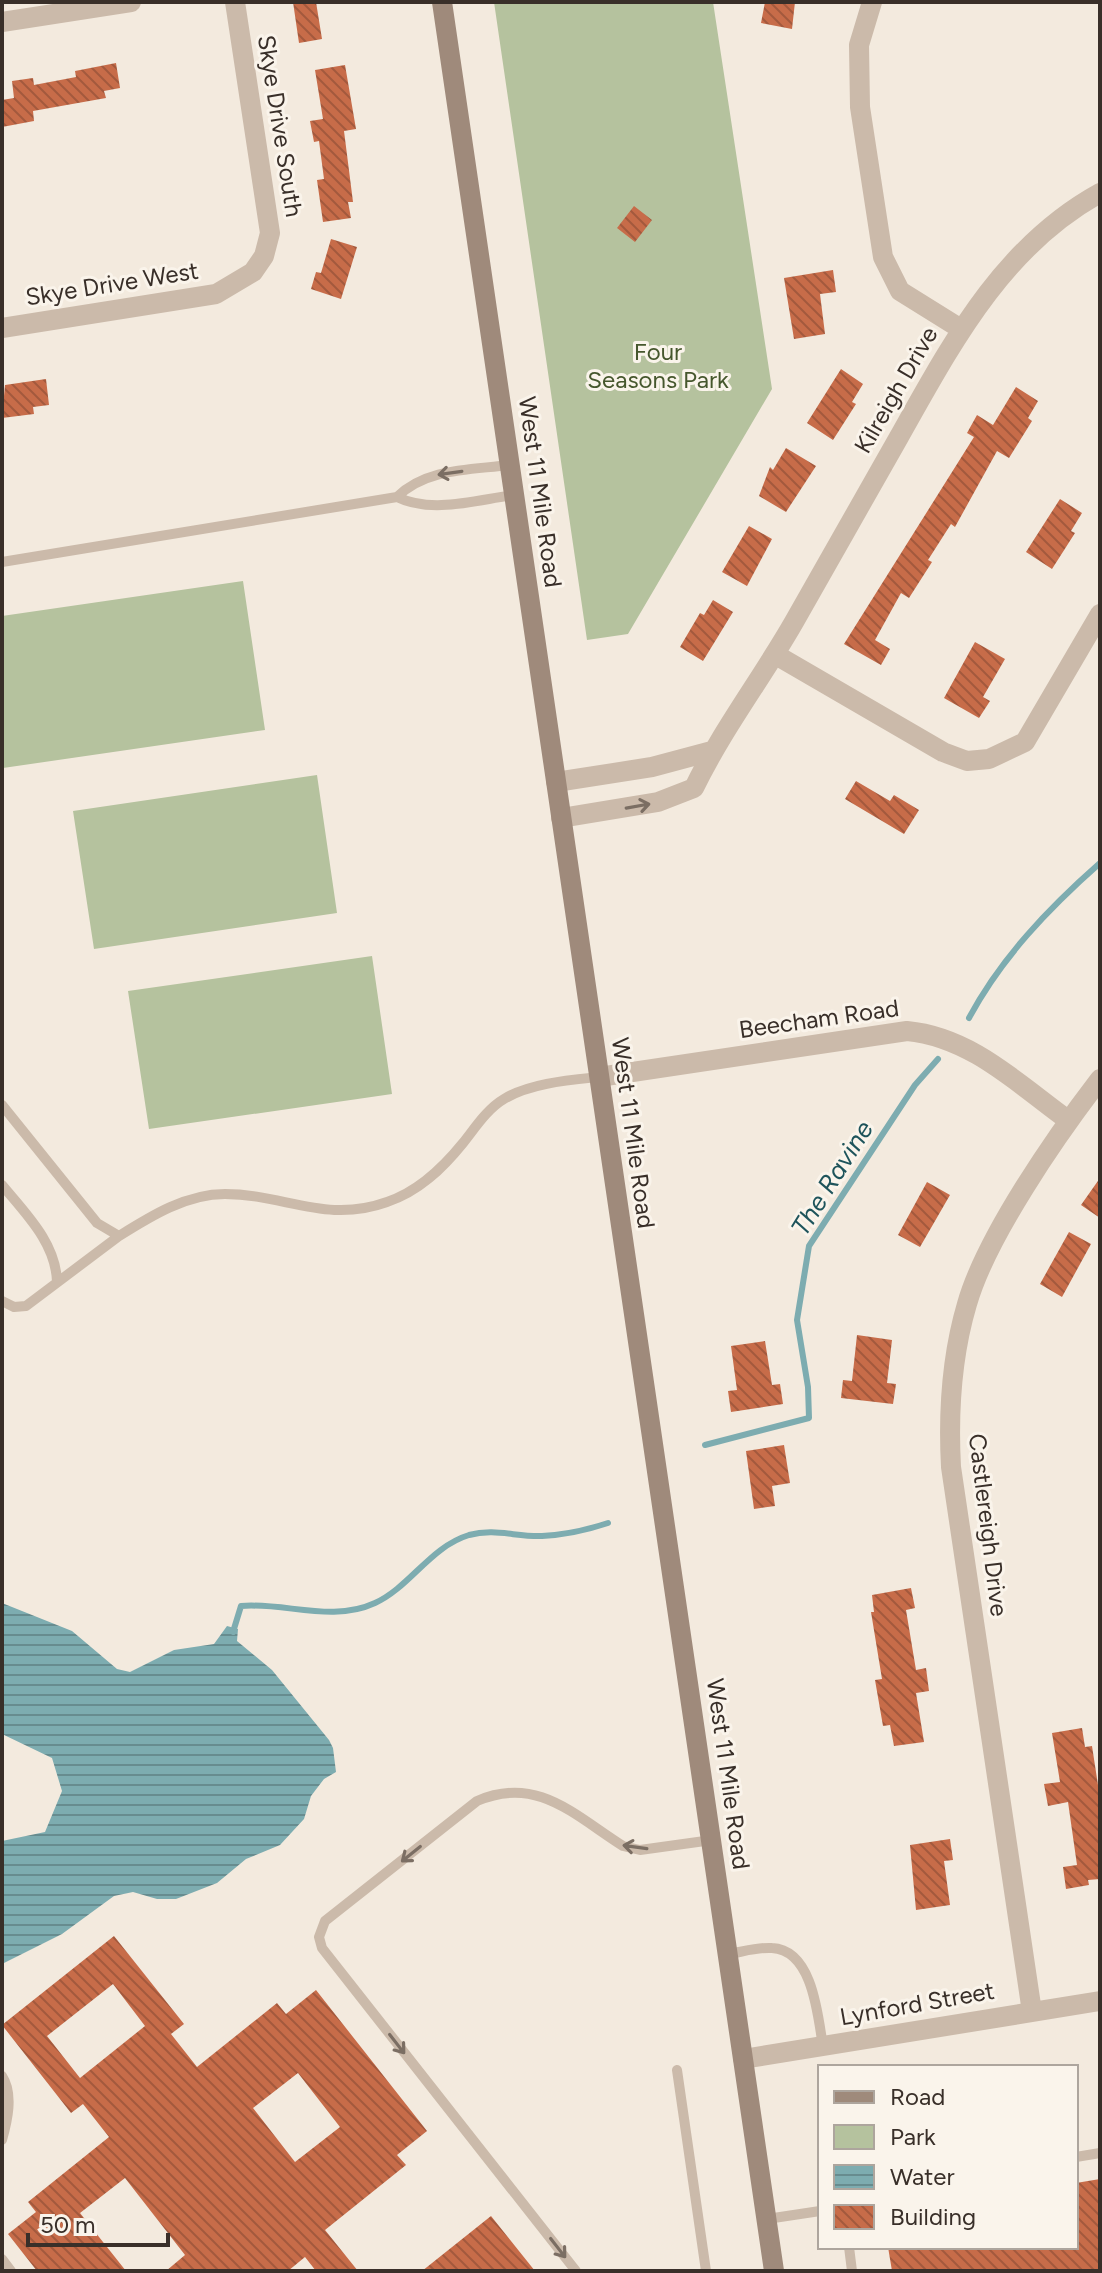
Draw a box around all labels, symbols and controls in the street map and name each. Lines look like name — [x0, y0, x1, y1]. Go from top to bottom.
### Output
street label: Skye Drive South — [252, 33, 309, 219]
street label: Skye Drive West — [23, 256, 200, 311]
street label: Kilreigh Drive — [848, 321, 943, 458]
park label: Four Seasons Park — [587, 337, 729, 394]
street label: West 11 Mile Road — [513, 395, 568, 589]
one-way arrow — [438, 466, 463, 481]
one-way arrow — [625, 797, 651, 812]
street label: Beecham Road — [737, 993, 901, 1044]
street label: West 11 Mile Road — [606, 1036, 661, 1230]
water label: The Ravine — [784, 1115, 880, 1241]
street label: Castlereigh Drive — [963, 1432, 1014, 1618]
street label: West 11 Mile Road — [701, 1677, 756, 1871]
one-way arrow — [622, 1839, 648, 1854]
one-way arrow — [401, 1845, 422, 1862]
street label: Lynford Street — [837, 1976, 996, 2031]
one-way arrow — [389, 2033, 406, 2054]
legend — [818, 2065, 1078, 2249]
text: Road — [890, 2082, 945, 2111]
text: Park — [890, 2122, 936, 2151]
text: Water — [890, 2162, 955, 2191]
scale bar — [28, 2197, 168, 2247]
text: Building — [890, 2202, 976, 2231]
text: 50 m — [40, 2210, 96, 2239]
one-way arrow — [550, 2237, 567, 2258]

